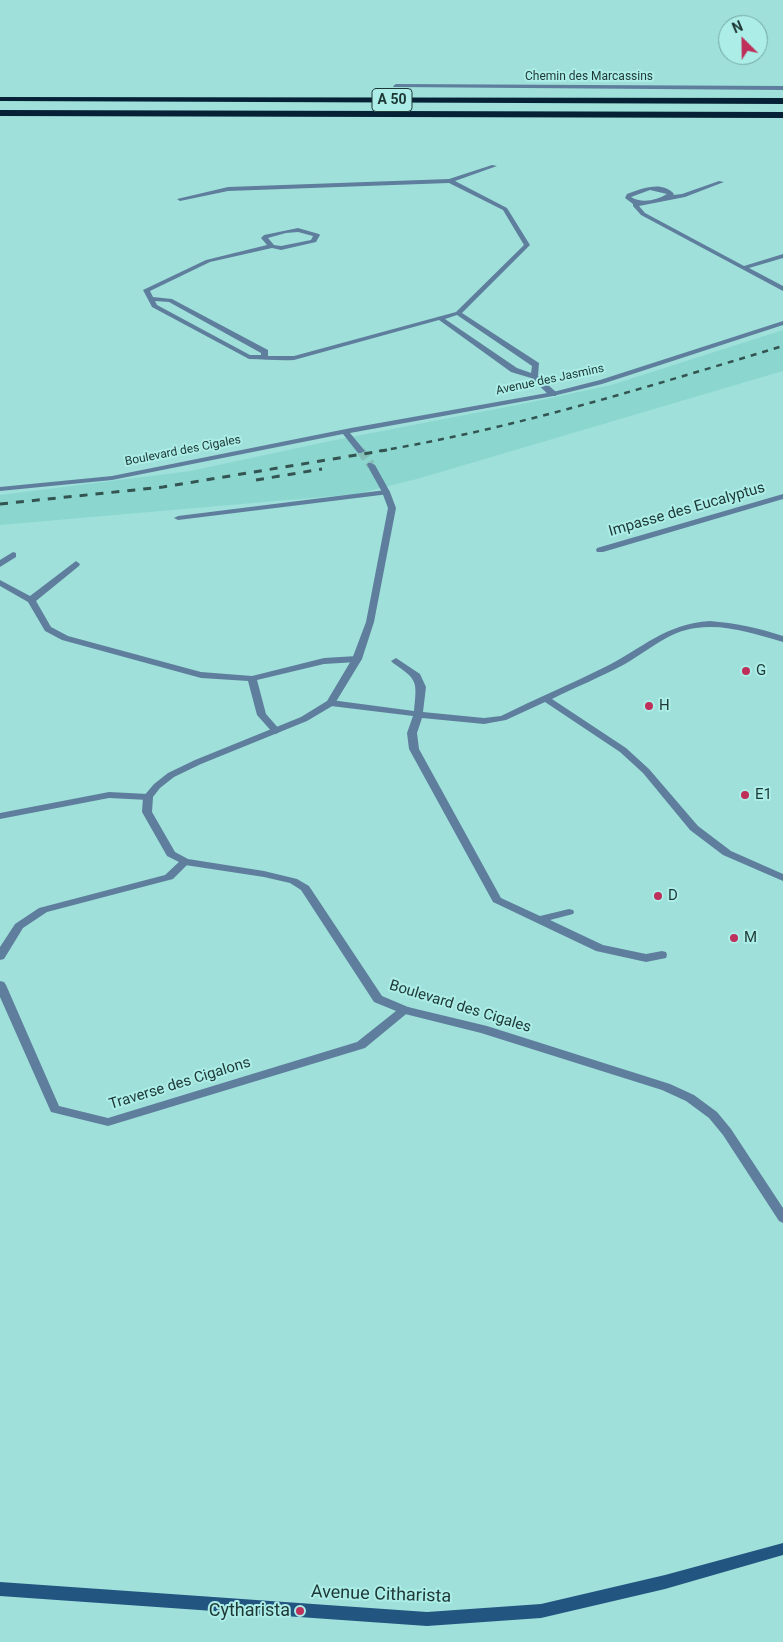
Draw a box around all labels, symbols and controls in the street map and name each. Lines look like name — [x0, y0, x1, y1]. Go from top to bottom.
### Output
north arrow — [718, 15, 768, 65]
text: N — [730, 18, 745, 36]
street label: Chemin des Marcassins — [525, 70, 653, 84]
road number: A 50 — [372, 88, 412, 112]
street label: Avenue des Jasmins — [495, 362, 605, 398]
street label: Boulevard des Cigales — [124, 433, 242, 469]
street label: Impasse des Eucalyptus — [607, 479, 767, 541]
place label: G — [756, 662, 766, 680]
marker: G — [740, 665, 752, 677]
place label: H — [659, 697, 670, 715]
marker: H — [643, 700, 655, 712]
place label: E1 — [755, 786, 772, 804]
marker: E1 — [739, 789, 751, 801]
place label: D — [668, 887, 678, 905]
marker: D — [652, 890, 664, 902]
place label: M — [744, 929, 757, 947]
marker: M — [728, 932, 740, 944]
street label: Boulevard des Cigales — [387, 977, 533, 1037]
street label: Traverse des Cigalons — [107, 1054, 253, 1114]
street label: Avenue Citharista — [310, 1582, 452, 1608]
place label: Cytharista — [209, 1600, 290, 1622]
marker: Cytharista — [294, 1605, 306, 1617]

